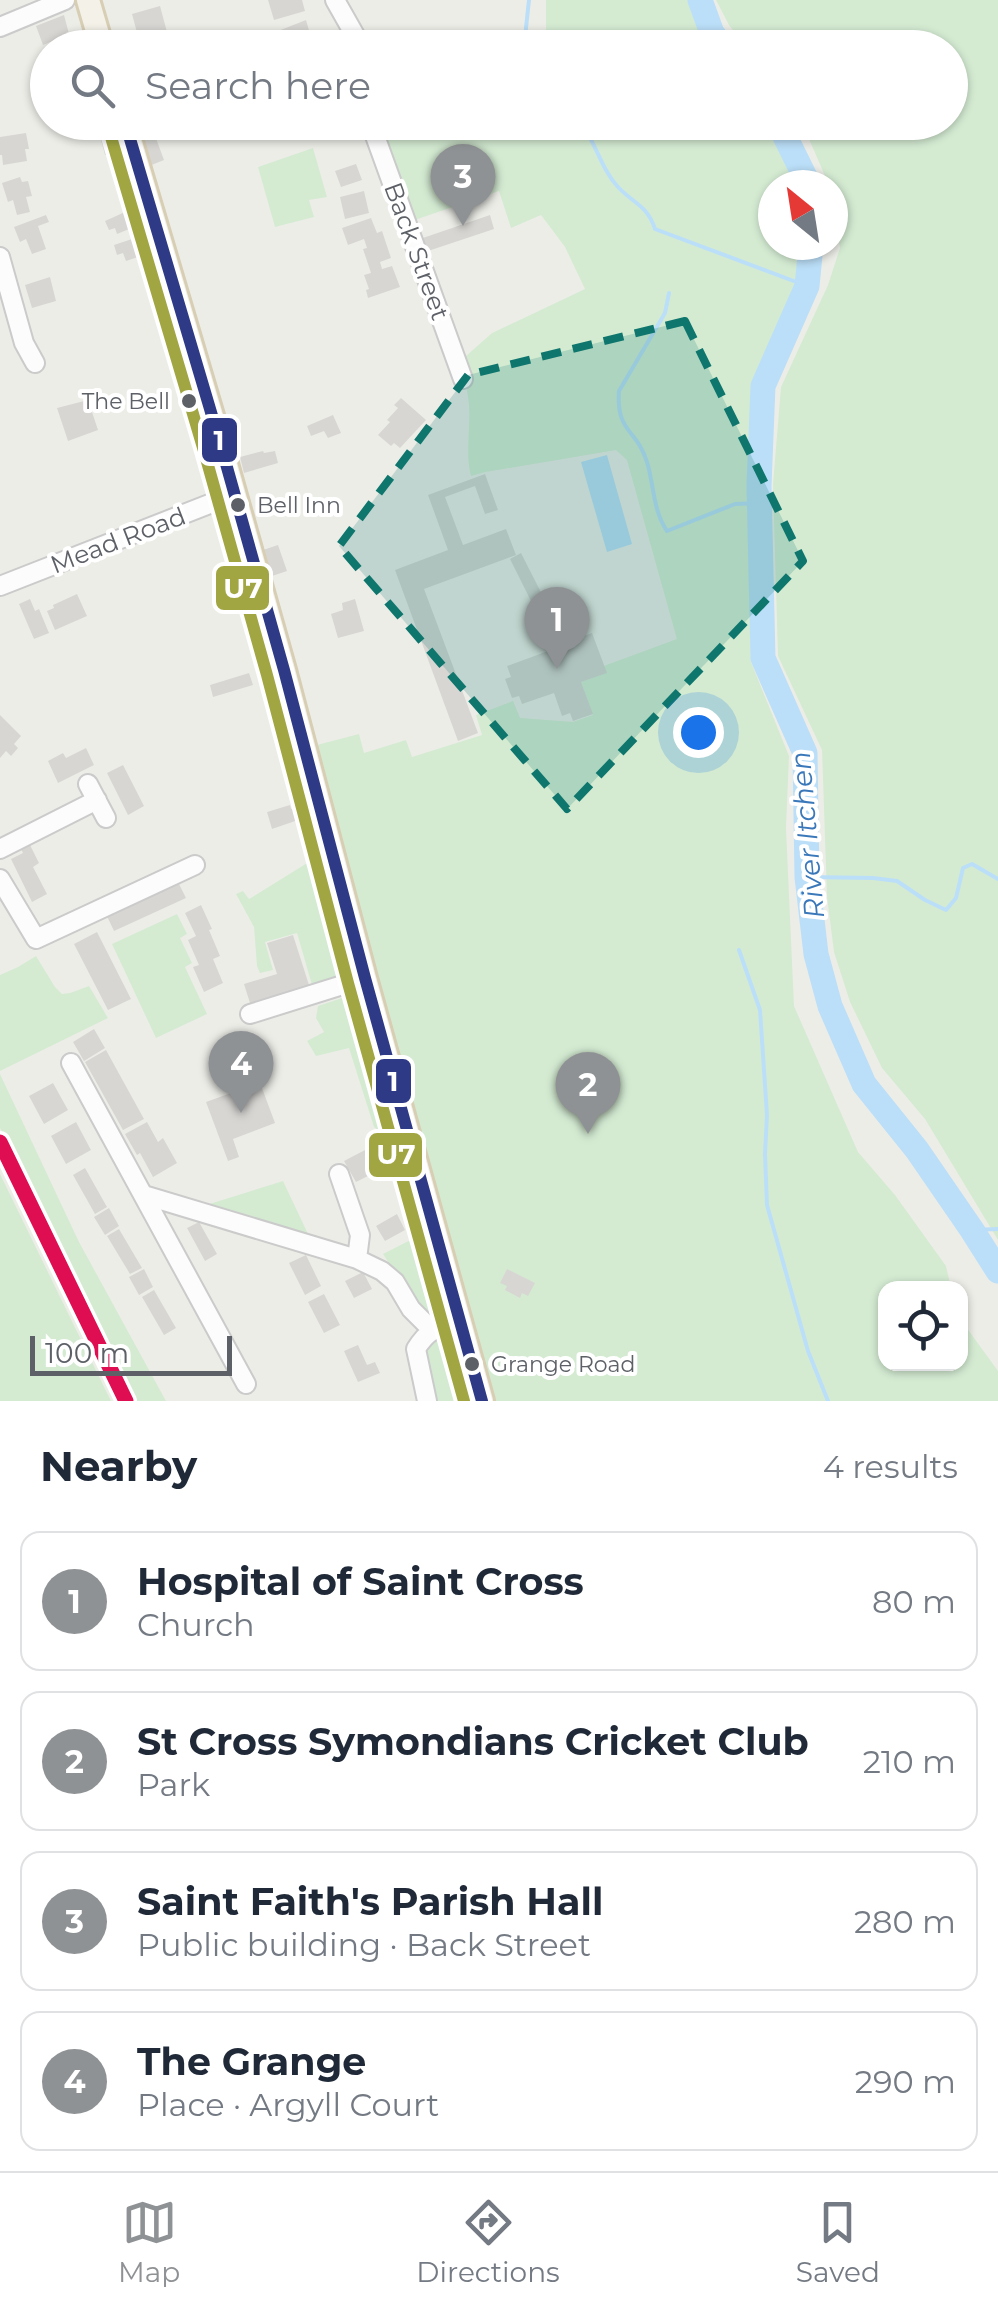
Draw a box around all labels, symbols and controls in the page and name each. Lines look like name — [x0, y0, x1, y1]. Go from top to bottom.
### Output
search box — [30, 30, 968, 140]
icon: search — [65, 58, 120, 113]
text: Search here — [145, 62, 371, 109]
pin: 3 — [430, 144, 496, 226]
north arrow — [758, 170, 848, 260]
street label: Back Street — [378, 178, 456, 324]
place label: The Bell — [82, 388, 170, 415]
marker: The Bell — [179, 391, 199, 411]
line badge: 1 — [200, 416, 239, 464]
text: 1 — [214, 423, 224, 457]
place label: Bell Inn — [257, 492, 341, 519]
marker: Bell Inn — [228, 495, 248, 515]
street label: Mead Road — [46, 501, 190, 579]
line badge: U7 — [214, 564, 271, 612]
text: U7 — [223, 571, 263, 605]
pin: 1 — [524, 586, 590, 669]
your location — [673, 707, 724, 758]
water label: River Itchen — [783, 750, 831, 920]
pin: 4 — [208, 1030, 274, 1113]
pin: 2 — [556, 1052, 620, 1134]
line badge: 1 — [374, 1057, 413, 1105]
text: 1 — [388, 1064, 398, 1098]
line badge: U7 — [367, 1131, 424, 1179]
text: U7 — [376, 1137, 416, 1171]
map controls — [878, 1281, 968, 1371]
button: locate — [878, 1281, 968, 1371]
scale bar — [30, 1331, 232, 1376]
text: 100 m — [45, 1336, 129, 1370]
place label: Grange Road — [491, 1351, 635, 1378]
marker: Grange Road — [462, 1354, 482, 1374]
text: Nearby — [40, 1440, 197, 1492]
text: 4 results — [823, 1447, 958, 1486]
text: Hospital of Saint Cross — [137, 1558, 584, 1605]
text: 1 — [68, 1582, 81, 1621]
text: 80 m — [872, 1582, 956, 1621]
text: Church — [137, 1605, 255, 1644]
text: St Cross Symondians Cricket Club — [137, 1718, 809, 1765]
text: 2 — [65, 1742, 84, 1781]
text: 210 m — [863, 1742, 956, 1781]
text: Park — [137, 1765, 210, 1804]
text: Saint Faith's Parish Hall — [137, 1878, 603, 1925]
text: 3 — [65, 1902, 84, 1941]
text: 280 m — [854, 1902, 956, 1941]
text: Public building · Back Street — [137, 1925, 591, 1964]
text: The Grange — [137, 2038, 366, 2085]
text: 4 — [63, 2062, 86, 2101]
text: 290 m — [855, 2062, 956, 2101]
text: Place · Argyll Court — [137, 2085, 439, 2124]
tab: Map — [118, 2195, 180, 2289]
tab: Directions — [416, 2195, 560, 2289]
tab: Saved — [796, 2195, 880, 2289]

